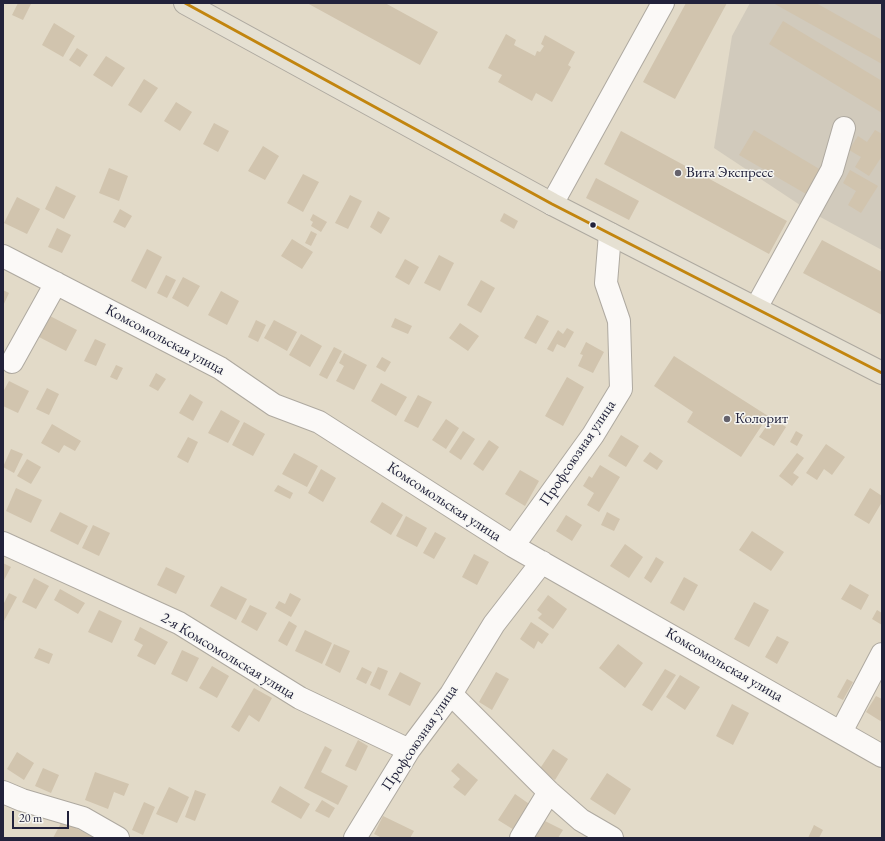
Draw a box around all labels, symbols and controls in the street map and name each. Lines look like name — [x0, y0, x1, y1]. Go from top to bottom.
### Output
place label: Вита Экспресс — [686, 164, 773, 182]
marker: Вита Экспресс — [673, 168, 683, 178]
unlabelled marker — [588, 220, 598, 230]
street label: Комсомольская улица — [102, 301, 228, 379]
street label: Профсоюзная улица — [536, 397, 620, 509]
place label: Колорит — [735, 410, 788, 428]
marker: Колорит — [722, 414, 732, 424]
street label: Комсомольская улица — [384, 458, 504, 546]
street label: 2-я Комсомольская улица — [158, 609, 298, 703]
street label: Комсомольская улица — [662, 624, 786, 706]
street label: Профсоюзная улица — [378, 682, 462, 794]
scale bar — [14, 803, 71, 829]
text: 20 m — [19, 810, 42, 826]

